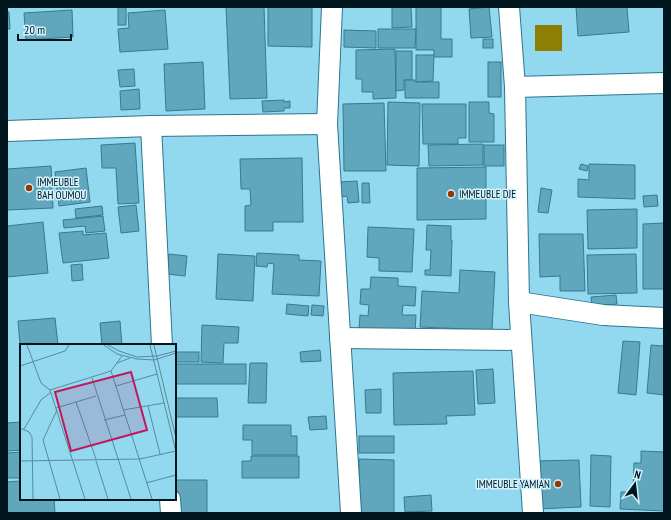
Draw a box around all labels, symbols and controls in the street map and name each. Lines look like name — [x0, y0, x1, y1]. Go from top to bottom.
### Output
scale bar — [18, 16, 71, 42]
text: 20 m — [24, 22, 45, 37]
place label: IMMEUBLE BAH OUMOU — [37, 175, 86, 202]
marker: IMMEUBLE BAH OUMOU — [24, 183, 34, 193]
place label: IMMEUBLE DJE — [459, 187, 516, 201]
marker: IMMEUBLE DJE — [446, 189, 456, 199]
inset map — [20, 344, 176, 500]
north arrow — [615, 464, 655, 504]
text: N — [633, 467, 642, 482]
place label: IMMEUBLE YAMIAN — [476, 477, 550, 491]
marker: IMMEUBLE YAMIAN — [553, 479, 563, 489]

